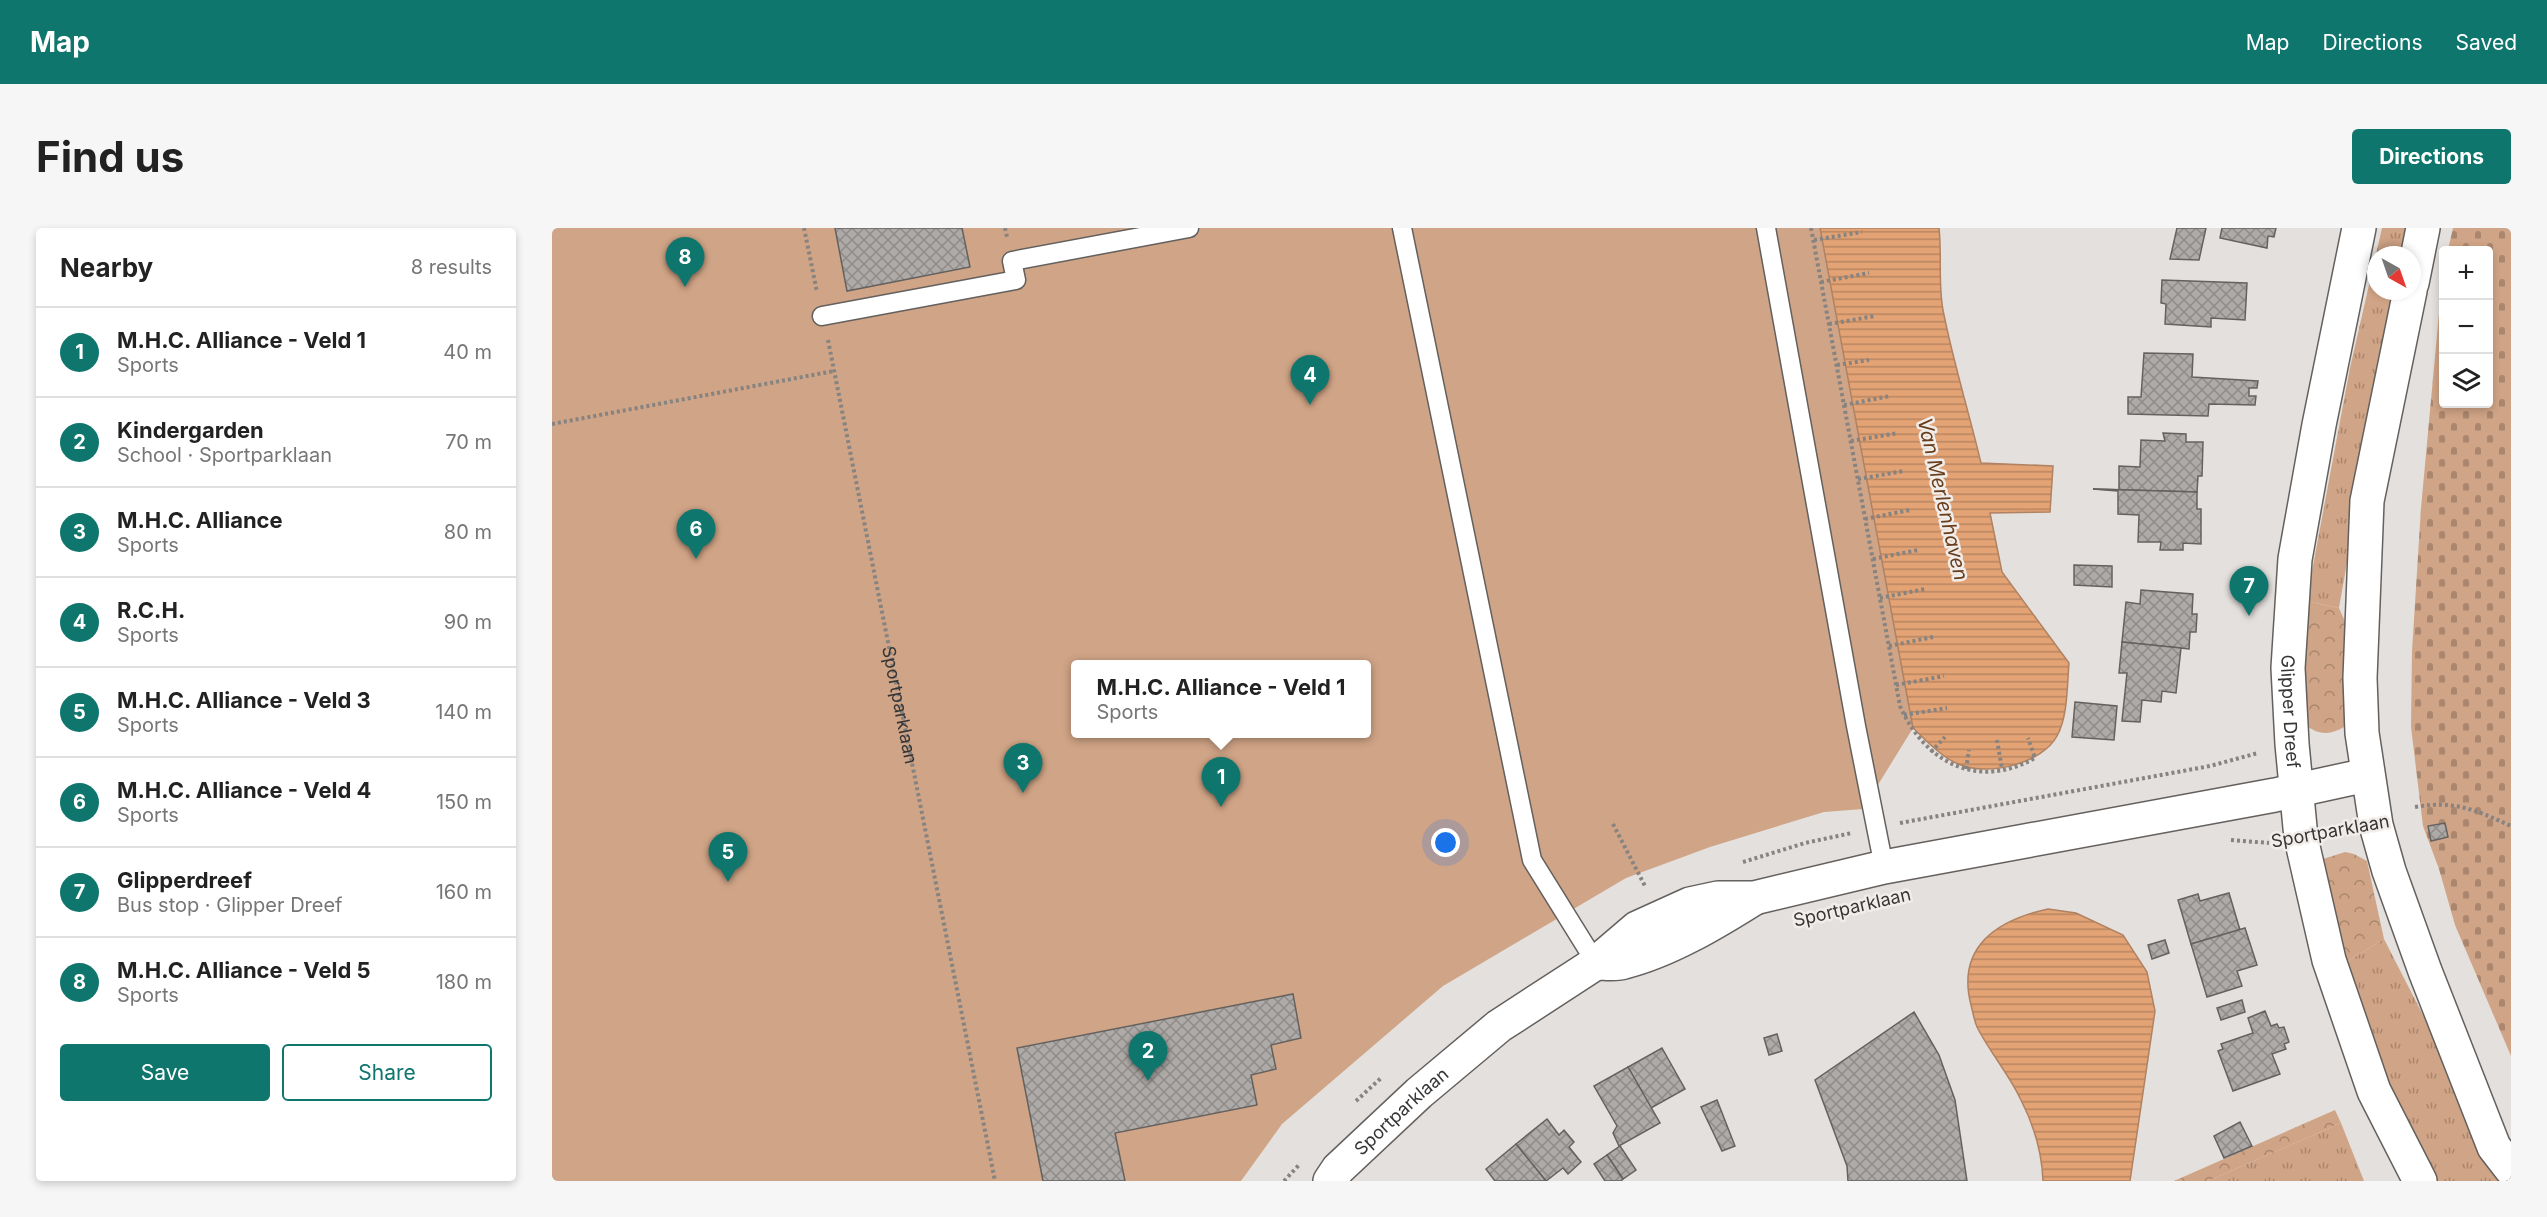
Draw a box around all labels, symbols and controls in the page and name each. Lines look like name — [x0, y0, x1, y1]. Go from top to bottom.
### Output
text: Map — [30, 25, 90, 59]
text: Map — [2246, 30, 2289, 55]
text: Directions — [2322, 30, 2423, 55]
text: Saved — [2456, 30, 2517, 55]
button: Directions — [2352, 129, 2511, 184]
text: Find us — [36, 131, 184, 182]
pin: 8 — [666, 238, 704, 287]
north arrow — [2367, 246, 2421, 300]
map controls — [2439, 246, 2493, 408]
button: + — [2439, 246, 2493, 300]
text: Nearby — [60, 252, 153, 283]
text: 8 results — [411, 255, 492, 279]
button: − — [2439, 300, 2493, 354]
text: M.H.C. Alliance - Veld 1 — [117, 327, 366, 353]
text: 1 — [75, 340, 84, 364]
text: 40 m — [443, 340, 492, 364]
text: Sports — [117, 353, 179, 377]
button: layers — [2439, 354, 2493, 408]
pin: 4 — [1290, 356, 1329, 405]
water label: Van Merlenhaven — [1913, 415, 1973, 583]
text: Kindergarden — [117, 417, 264, 443]
text: 2 — [73, 430, 86, 454]
text: 70 m — [445, 430, 492, 454]
text: School · Sportparklaan — [117, 443, 332, 467]
text: M.H.C. Alliance — [117, 507, 283, 533]
pin: 6 — [676, 510, 716, 559]
text: 3 — [73, 520, 86, 544]
text: 80 m — [444, 520, 492, 544]
text: Sports — [117, 533, 179, 557]
pin: 7 — [2230, 566, 2268, 616]
text: R.C.H. — [117, 597, 185, 623]
text: 4 — [73, 610, 86, 634]
text: 90 m — [444, 610, 492, 634]
text: Sports — [117, 623, 179, 647]
street label: Sportparklaan — [878, 644, 922, 766]
street label: Glipper Dreef — [2278, 654, 2305, 770]
popup — [1071, 660, 1371, 738]
text: M.H.C. Alliance - Veld 1 — [1096, 674, 1346, 700]
text: M.H.C. Alliance - Veld 3 — [117, 687, 371, 713]
text: 5 — [73, 700, 86, 724]
text: 140 m — [435, 700, 492, 724]
text: Sports — [1096, 700, 1158, 724]
text: Sports — [117, 713, 179, 737]
pin: 3 — [1004, 744, 1042, 793]
pin: 1 — [1202, 758, 1240, 807]
text: M.H.C. Alliance - Veld 4 — [117, 777, 371, 803]
text: 6 — [73, 790, 86, 814]
text: 150 m — [436, 790, 492, 814]
text: Sports — [117, 803, 179, 827]
street label: Sportparklaan — [2269, 810, 2391, 852]
your location — [1431, 828, 1460, 857]
pin: 5 — [708, 832, 747, 882]
text: Glipperdreef — [117, 867, 252, 893]
text: 7 — [74, 880, 85, 904]
text: 160 m — [436, 880, 492, 904]
street label: Sportparklaan — [1791, 883, 1913, 931]
text: Bus stop · Glipper Dreef — [117, 893, 343, 917]
text: M.H.C. Alliance - Veld 5 — [117, 957, 371, 983]
text: 8 — [73, 970, 86, 994]
text: 180 m — [436, 970, 492, 994]
text: Sports — [117, 983, 179, 1007]
pin: 2 — [1128, 1032, 1168, 1081]
button: Save — [60, 1044, 270, 1101]
button: Share — [282, 1044, 492, 1101]
street label: Sportparklaan — [1350, 1063, 1452, 1159]

